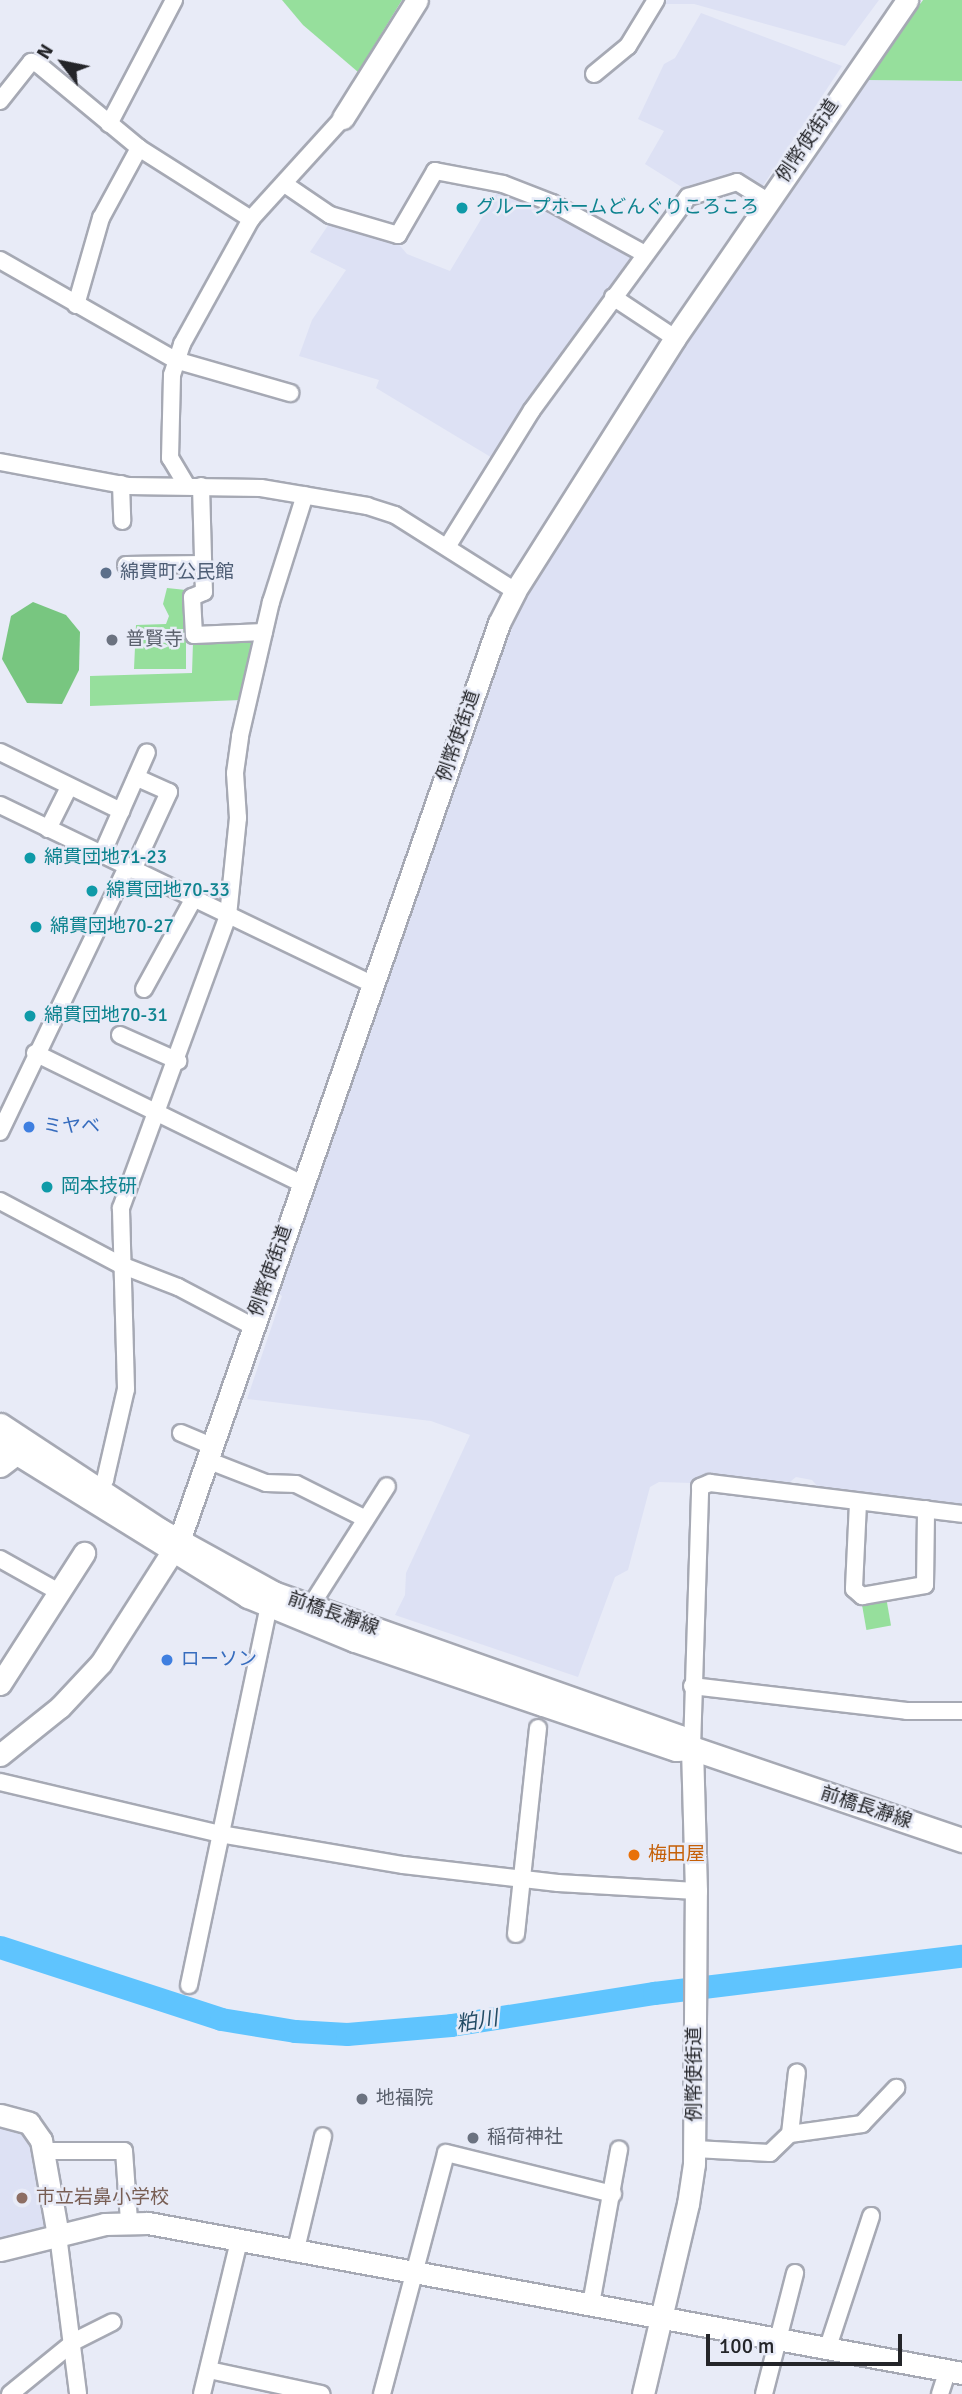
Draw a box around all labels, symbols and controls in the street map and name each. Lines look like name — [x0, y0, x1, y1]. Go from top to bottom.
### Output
north arrow — [28, 28, 98, 98]
text: N — [32, 40, 59, 64]
street label: 例幣使街道 — [772, 95, 844, 187]
place label: グループホームどんぐりころころ — [476, 197, 761, 219]
marker: グループホームどんぐりころころ — [454, 200, 470, 216]
place label: 綿貫町公民館 — [120, 562, 234, 584]
marker: 綿貫町公民館 — [98, 565, 114, 581]
place label: 普賢寺 — [126, 629, 183, 651]
marker: 普賢寺 — [104, 632, 120, 648]
street label: 例幣使街道 — [433, 687, 485, 785]
place label: 綿貫団地71-23 — [44, 847, 168, 869]
marker: 綿貫団地71-23 — [22, 850, 38, 866]
place label: 綿貫団地70-33 — [106, 880, 230, 902]
marker: 綿貫団地70-33 — [84, 883, 100, 899]
place label: 綿貫団地70-27 — [50, 916, 174, 938]
marker: 綿貫団地70-27 — [28, 919, 44, 935]
place label: 綿貫団地70-31 — [44, 1005, 168, 1027]
marker: 綿貫団地70-31 — [22, 1008, 38, 1024]
place label: ミヤベ — [43, 1116, 100, 1138]
marker: ミヤベ — [21, 1119, 37, 1135]
place label: 岡本技研 — [61, 1176, 137, 1198]
marker: 岡本技研 — [39, 1179, 55, 1195]
street label: 例幣使街道 — [245, 1222, 297, 1320]
street label: 前橋長瀞線 — [284, 1588, 382, 1640]
place label: ローソン — [181, 1649, 257, 1671]
marker: ローソン — [159, 1652, 175, 1668]
street label: 前橋長瀞線 — [817, 1782, 915, 1834]
place label: 梅田屋 — [648, 1844, 705, 1866]
marker: 梅田屋 — [626, 1847, 642, 1863]
water label: 粕川 — [454, 2005, 500, 2037]
street label: 例幣使街道 — [684, 2027, 706, 2121]
place label: 地福院 — [376, 2088, 433, 2110]
marker: 地福院 — [354, 2091, 370, 2107]
place label: 稲荷神社 — [487, 2127, 563, 2149]
marker: 稲荷神社 — [465, 2130, 481, 2146]
place label: 市立岩鼻小学校 — [36, 2187, 169, 2209]
marker: 市立岩鼻小学校 — [14, 2190, 30, 2206]
scale bar — [710, 2320, 906, 2364]
text: 100 m — [719, 2333, 774, 2359]

